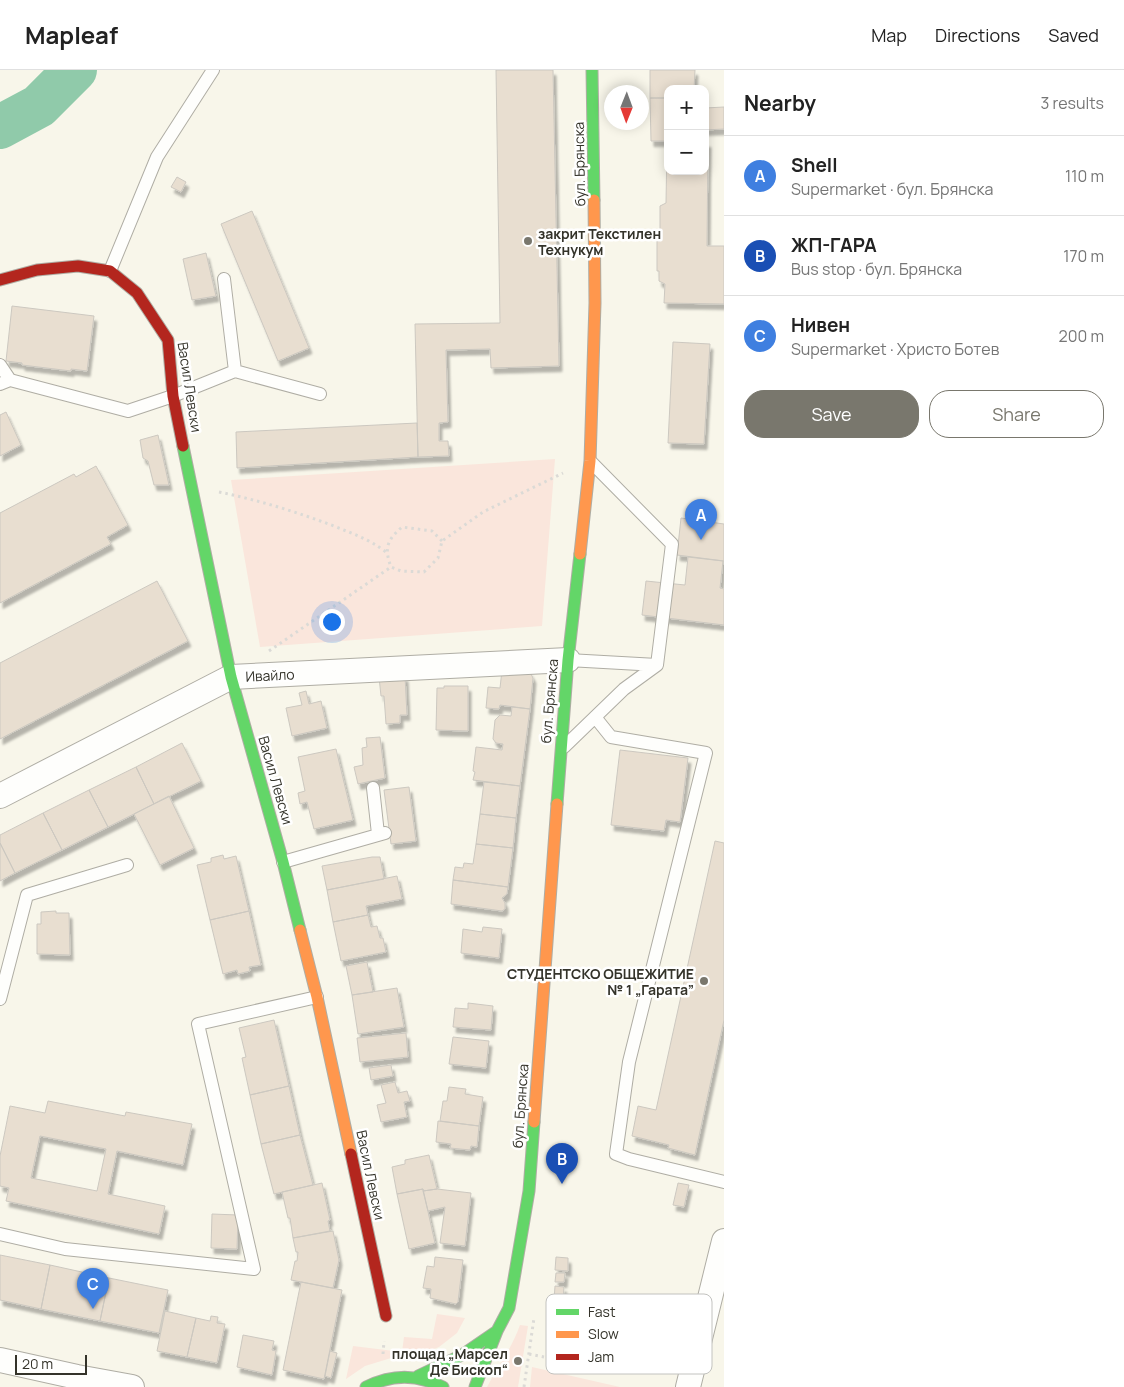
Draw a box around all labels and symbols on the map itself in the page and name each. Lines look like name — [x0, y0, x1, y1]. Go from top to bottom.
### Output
north arrow — [604, 85, 649, 130]
street label: бул. Брянска — [569, 122, 589, 206]
place label: закрит Текстилен Технукум — [538, 224, 661, 259]
marker: закрит Текстилен Технукум — [522, 235, 534, 247]
street label: Васил Левски — [173, 341, 207, 433]
pin: A — [685, 499, 717, 540]
your location — [319, 609, 345, 635]
street label: бул. Брянска — [536, 658, 562, 744]
street label: Ивайло — [245, 664, 295, 686]
street label: Васил Левски — [254, 734, 298, 826]
place label: СТУДЕНТСКО ОБЩЕЖИТИЕ № 1 „Гарата” — [507, 964, 694, 999]
marker: СТУДЕНТСКО ОБЩЕЖИТИЕ № 1 „Гарата” — [698, 975, 710, 987]
street label: бул. Брянска — [508, 1063, 532, 1149]
street label: Васил Левски — [352, 1128, 390, 1222]
pin: B — [546, 1143, 578, 1184]
pin: C — [77, 1268, 109, 1309]
legend — [546, 1294, 712, 1374]
text: Fast — [588, 1302, 616, 1321]
text: Slow — [588, 1324, 619, 1343]
place label: площад „Марсел Де Бископ“ — [392, 1344, 508, 1379]
text: Jam — [588, 1347, 614, 1366]
scale bar — [15, 1352, 88, 1375]
marker: площад „Марсел Де Бископ“ — [512, 1355, 524, 1367]

